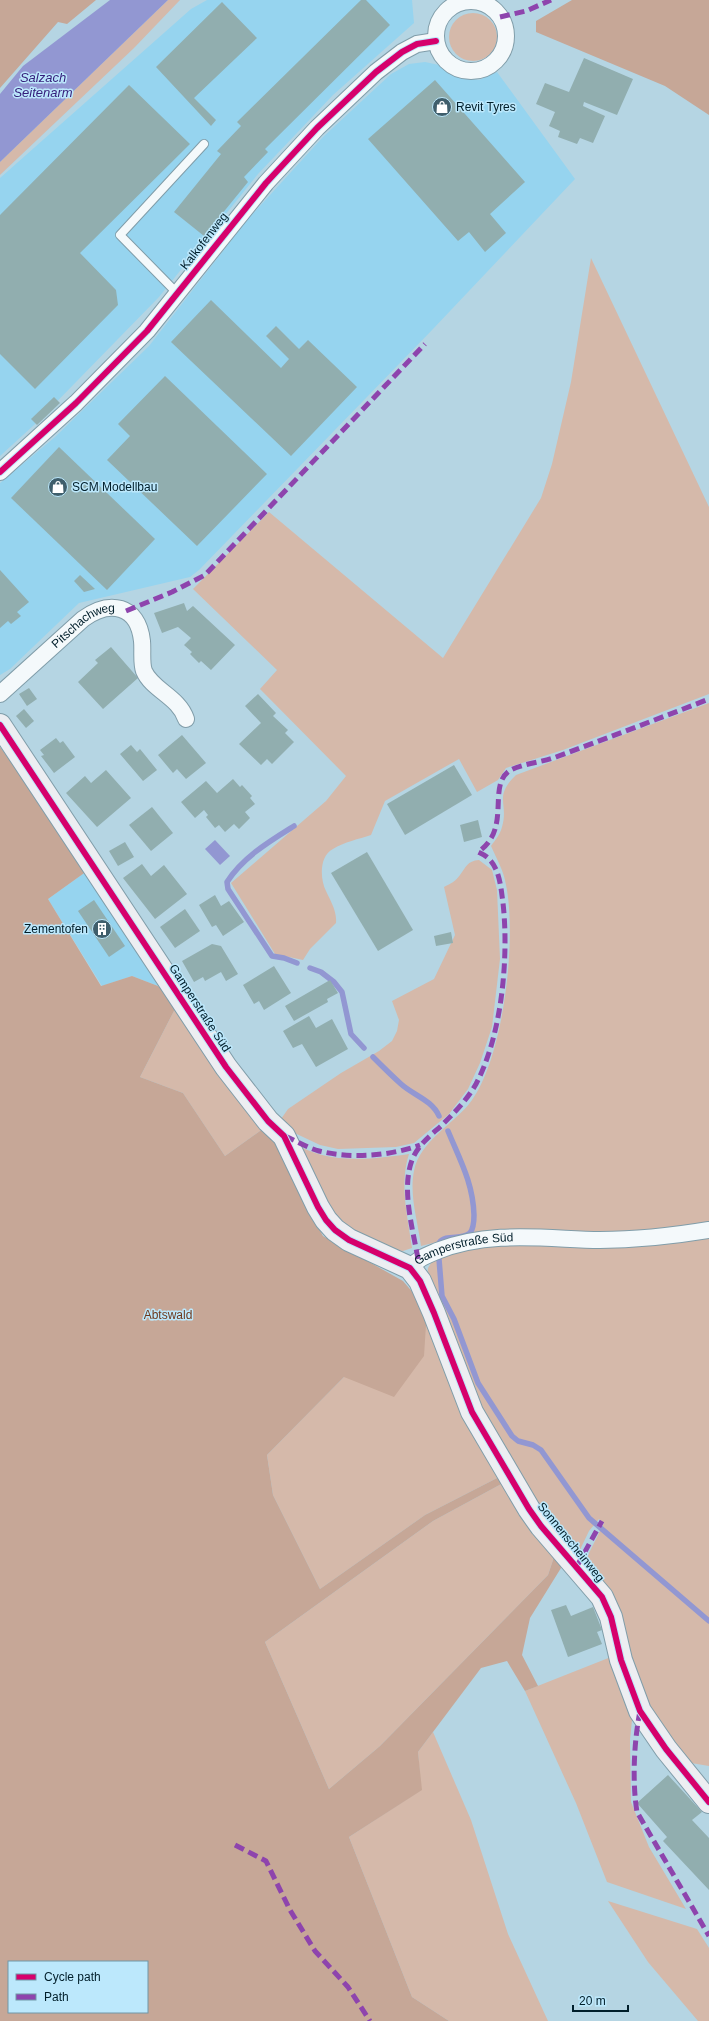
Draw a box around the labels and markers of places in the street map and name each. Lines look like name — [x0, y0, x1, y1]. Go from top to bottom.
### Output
shop icon: Revit Tyres — [431, 96, 453, 118]
place label: Revit Tyres — [456, 100, 516, 114]
shop icon: SCM Modellbau — [47, 476, 69, 498]
place label: SCM Modellbau — [72, 480, 157, 494]
building icon: Zementofen — [91, 918, 113, 940]
place label: Zementofen — [24, 922, 88, 936]

